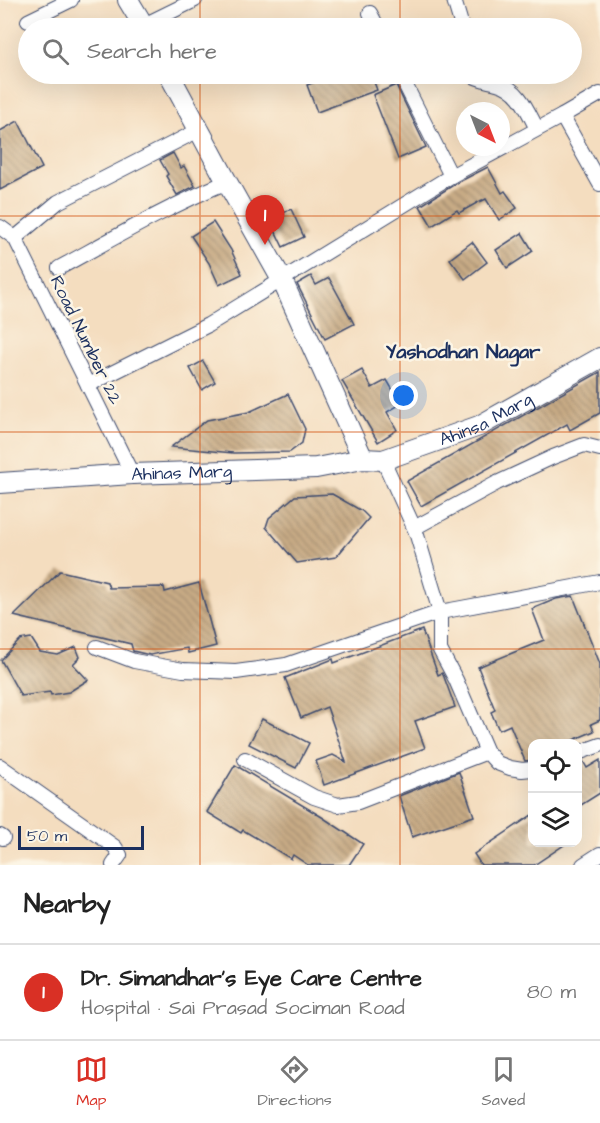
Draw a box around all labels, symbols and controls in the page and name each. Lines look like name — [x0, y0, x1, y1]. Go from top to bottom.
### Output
search box — [18, 18, 582, 84]
icon: search — [39, 35, 72, 68]
text: Search here — [87, 36, 217, 67]
north arrow — [456, 102, 510, 156]
pin: 1 — [246, 196, 284, 245]
street label: Road Number 22 — [44, 271, 128, 409]
district label: Yashodhan Nagar — [386, 338, 541, 367]
your location — [389, 381, 418, 410]
street label: Ahinsa Marg — [436, 386, 537, 452]
street label: Ahinas Marg — [131, 458, 233, 487]
map controls — [528, 739, 582, 847]
button: locate — [528, 739, 582, 793]
button: layers — [528, 793, 582, 847]
scale bar — [18, 823, 144, 850]
text: 50 m — [27, 825, 67, 847]
text: Nearby — [24, 886, 111, 922]
text: Dr. Simandhar's Eye Care Centre — [81, 963, 422, 994]
text: 1 — [42, 978, 45, 1006]
text: 80 m — [527, 978, 576, 1006]
text: Hospital · Sai Prasad Sociman Road — [81, 994, 405, 1022]
tab: Map — [75, 1053, 108, 1111]
tab: Directions — [258, 1053, 332, 1111]
tab: Saved — [482, 1053, 525, 1111]

